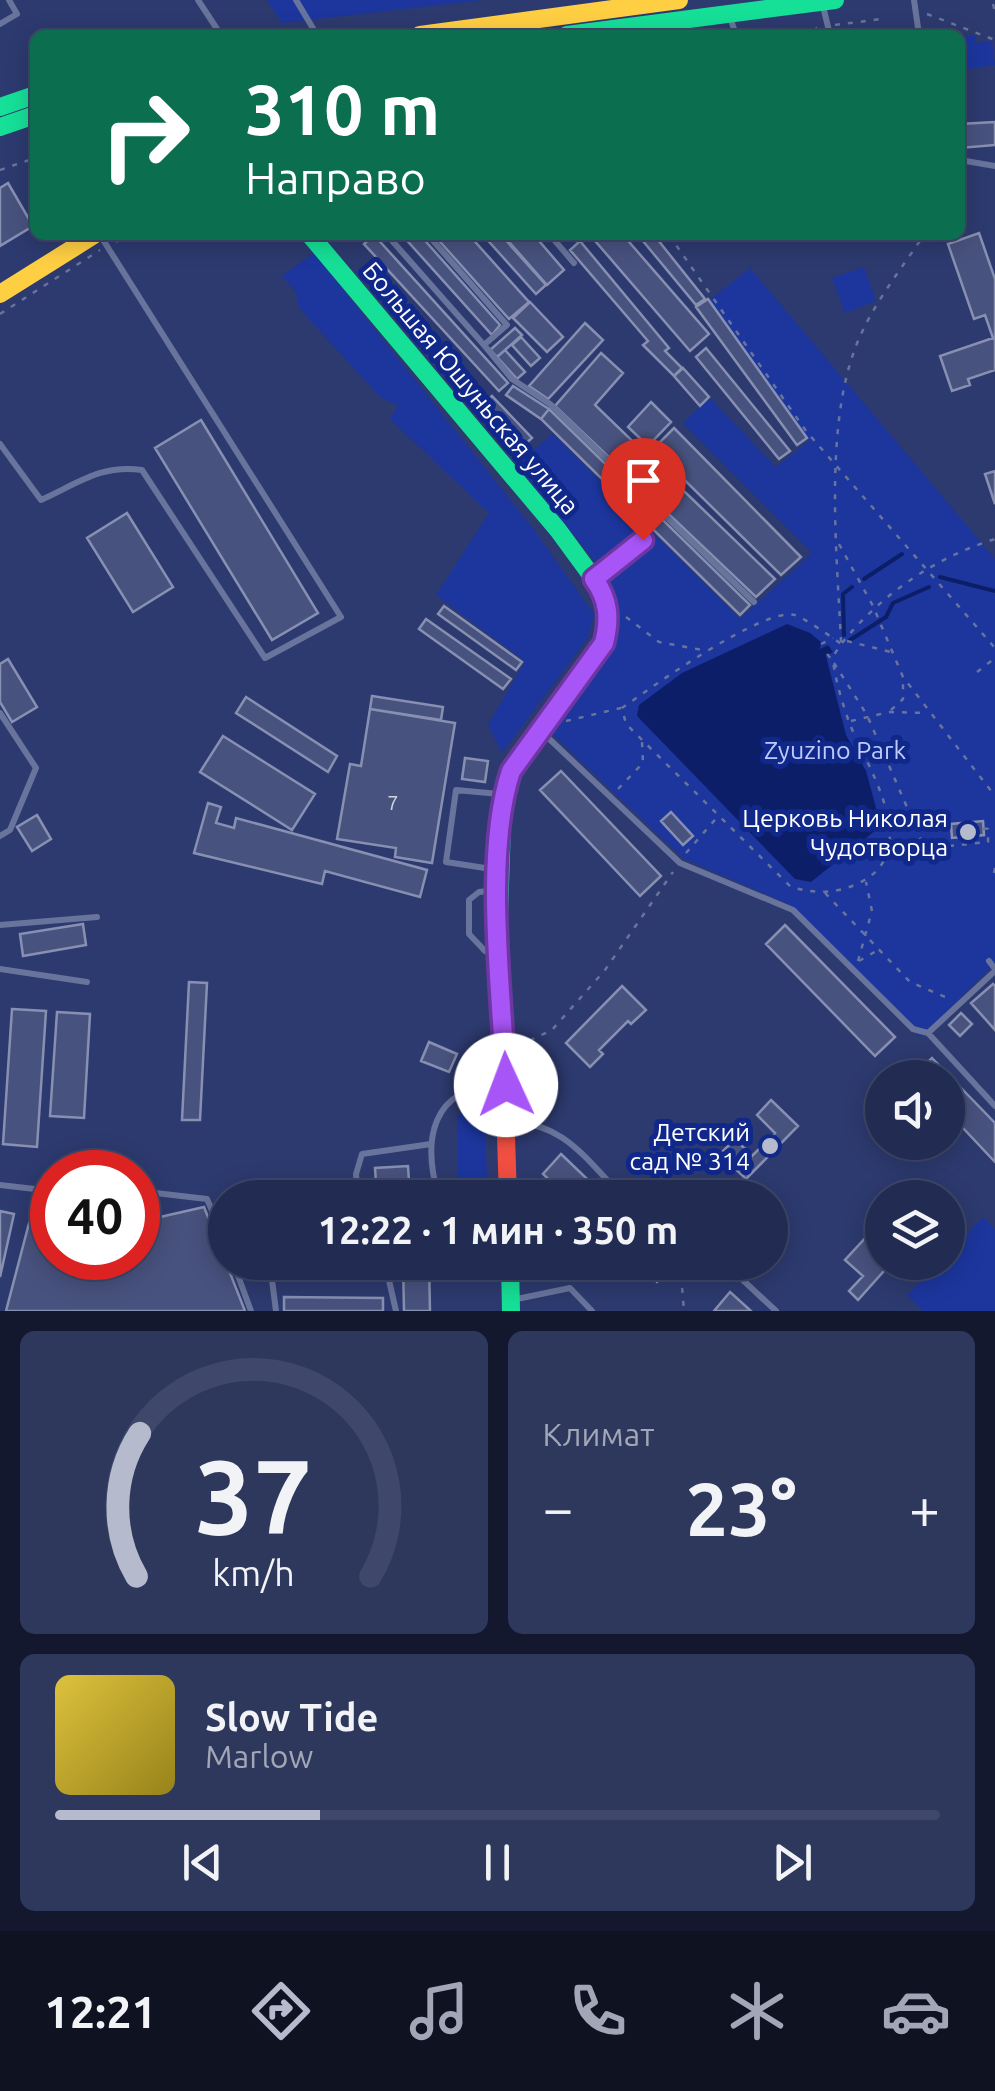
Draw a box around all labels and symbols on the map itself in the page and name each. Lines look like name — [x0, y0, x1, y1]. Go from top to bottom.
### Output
street label: Большая Юшуньская улица — [357, 256, 585, 520]
pin — [601, 438, 686, 541]
park label: Zyuzino Park — [764, 736, 906, 764]
house number: 7 — [387, 791, 399, 814]
place label: Церковь Николая Чудотворца — [742, 804, 948, 861]
marker: Церковь Николая Чудотворца — [957, 821, 979, 843]
position arrow — [454, 1033, 558, 1137]
place label: Детский сад № 314 — [630, 1118, 750, 1175]
marker: Детский сад № 314 — [759, 1135, 781, 1157]
speed limit sign: 40 — [30, 1150, 160, 1280]

